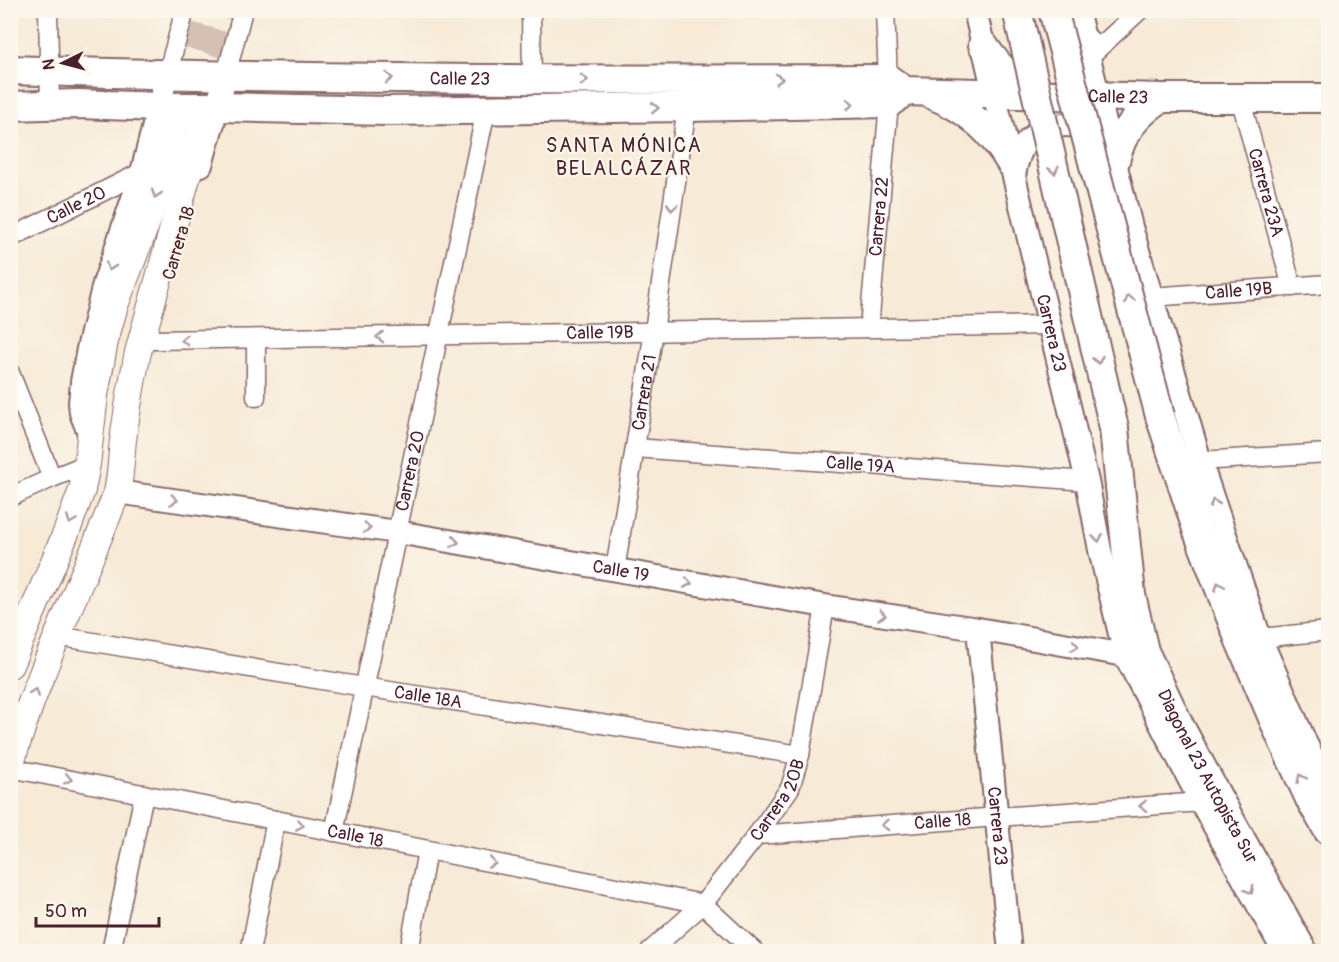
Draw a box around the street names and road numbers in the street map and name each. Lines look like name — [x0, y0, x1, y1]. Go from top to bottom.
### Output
street label: Calle 23 — [430, 67, 490, 90]
street label: Calle 23 — [1087, 85, 1149, 109]
street label: Carrera 23A — [1243, 146, 1289, 240]
street label: Carrera 22 — [864, 176, 894, 257]
street label: Calle 20 — [43, 180, 110, 229]
street label: Carrera 18 — [158, 203, 200, 283]
street label: Calle 19B — [1204, 277, 1273, 304]
street label: Carrera 23 — [1031, 292, 1072, 374]
street label: Calle 19B — [566, 320, 634, 345]
street label: Carrera 21 — [626, 353, 662, 432]
street label: Carrera 20 — [390, 428, 430, 513]
street label: Calle 19A — [825, 450, 896, 478]
street label: Calle 19 — [591, 554, 651, 587]
street label: Calle 18A — [392, 680, 464, 714]
street label: Diagonal 23 Autopista Sur — [1152, 685, 1264, 868]
street label: Carrera 20B — [745, 756, 810, 846]
street label: Carrera 23 — [982, 786, 1013, 867]
street label: Calle 18 — [913, 808, 972, 835]
street label: Calle 18 — [325, 819, 386, 853]

